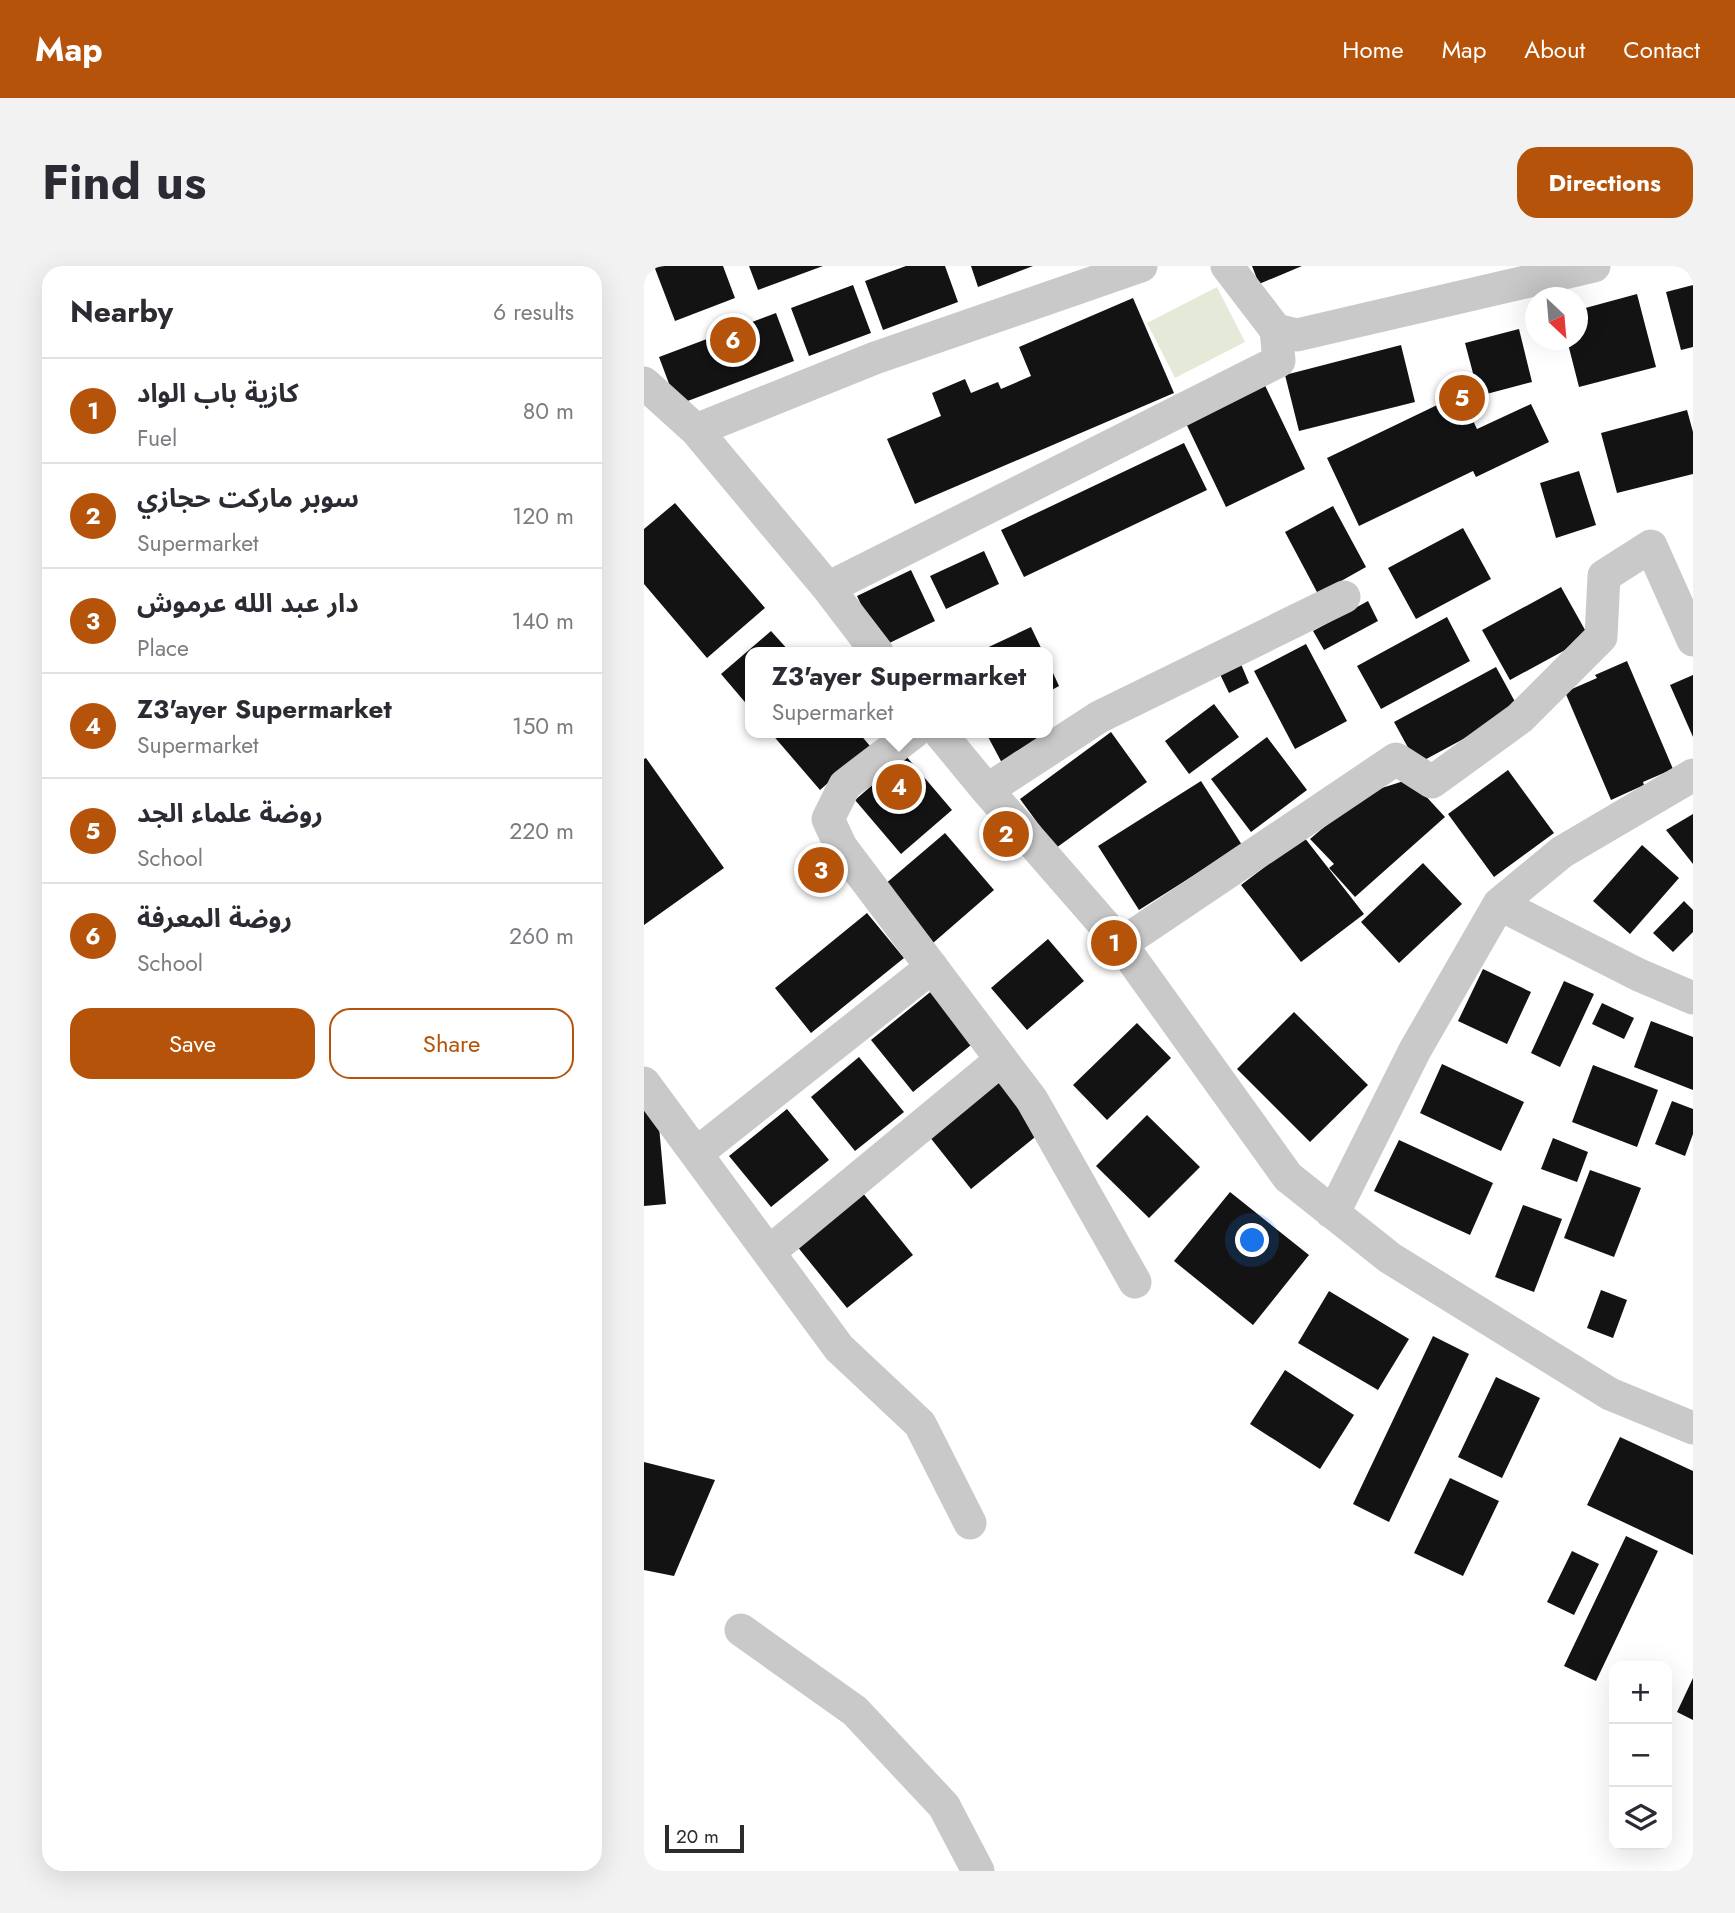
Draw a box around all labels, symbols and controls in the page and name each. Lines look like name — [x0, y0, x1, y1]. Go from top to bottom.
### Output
text: Map — [35, 26, 103, 73]
text: Home — [1342, 32, 1404, 67]
text: Map — [1442, 32, 1486, 67]
text: About — [1524, 32, 1585, 67]
text: Contact — [1623, 32, 1700, 67]
text: Find us — [42, 147, 206, 217]
button: Directions — [1517, 147, 1693, 218]
north arrow — [1525, 287, 1588, 350]
text: Nearby — [70, 290, 173, 333]
text: 6 results — [493, 295, 574, 329]
pin: 6 — [710, 314, 756, 366]
pin: 5 — [1439, 372, 1485, 424]
text: كازية باب الواد — [137, 374, 298, 412]
text: 1 — [87, 394, 99, 428]
text: 80 m — [523, 394, 574, 428]
text: Fuel — [137, 421, 177, 455]
text: سوبر ماركت حجازي — [137, 479, 359, 517]
text: 2 — [85, 499, 101, 533]
text: 120 m — [512, 499, 574, 533]
text: Supermarket — [137, 526, 259, 560]
text: دار عبد الله عرموش — [137, 584, 359, 622]
text: 3 — [86, 604, 100, 638]
text: 140 m — [512, 604, 574, 638]
text: Place — [137, 631, 189, 665]
popup — [745, 647, 1053, 738]
text: Z3'ayer Supermarket — [772, 657, 1026, 695]
text: Z3'ayer Supermarket — [137, 690, 392, 728]
text: Supermarket — [772, 695, 893, 729]
text: 4 — [85, 709, 101, 743]
text: 150 m — [512, 709, 574, 743]
text: Supermarket — [137, 728, 259, 762]
pin: 4 — [876, 761, 922, 813]
text: روضة علماء الجد — [137, 794, 323, 832]
pin: 2 — [983, 808, 1029, 860]
text: 5 — [86, 814, 100, 848]
text: 220 m — [509, 814, 574, 848]
text: School — [137, 841, 203, 875]
pin: 3 — [798, 844, 844, 896]
text: روضة المعرفة — [137, 899, 292, 937]
pin: 1 — [1091, 917, 1137, 969]
text: 6 — [85, 919, 101, 953]
text: 260 m — [509, 919, 574, 953]
text: School — [137, 946, 203, 980]
button: Save — [70, 1008, 315, 1079]
button: Share — [329, 1008, 574, 1079]
your location — [1235, 1223, 1269, 1257]
map controls — [1609, 1661, 1672, 1850]
button: + — [1609, 1661, 1672, 1724]
button: − — [1609, 1724, 1672, 1787]
button: layers — [1609, 1787, 1672, 1850]
scale bar — [665, 1822, 744, 1854]
text: 20 m — [676, 1823, 719, 1850]

